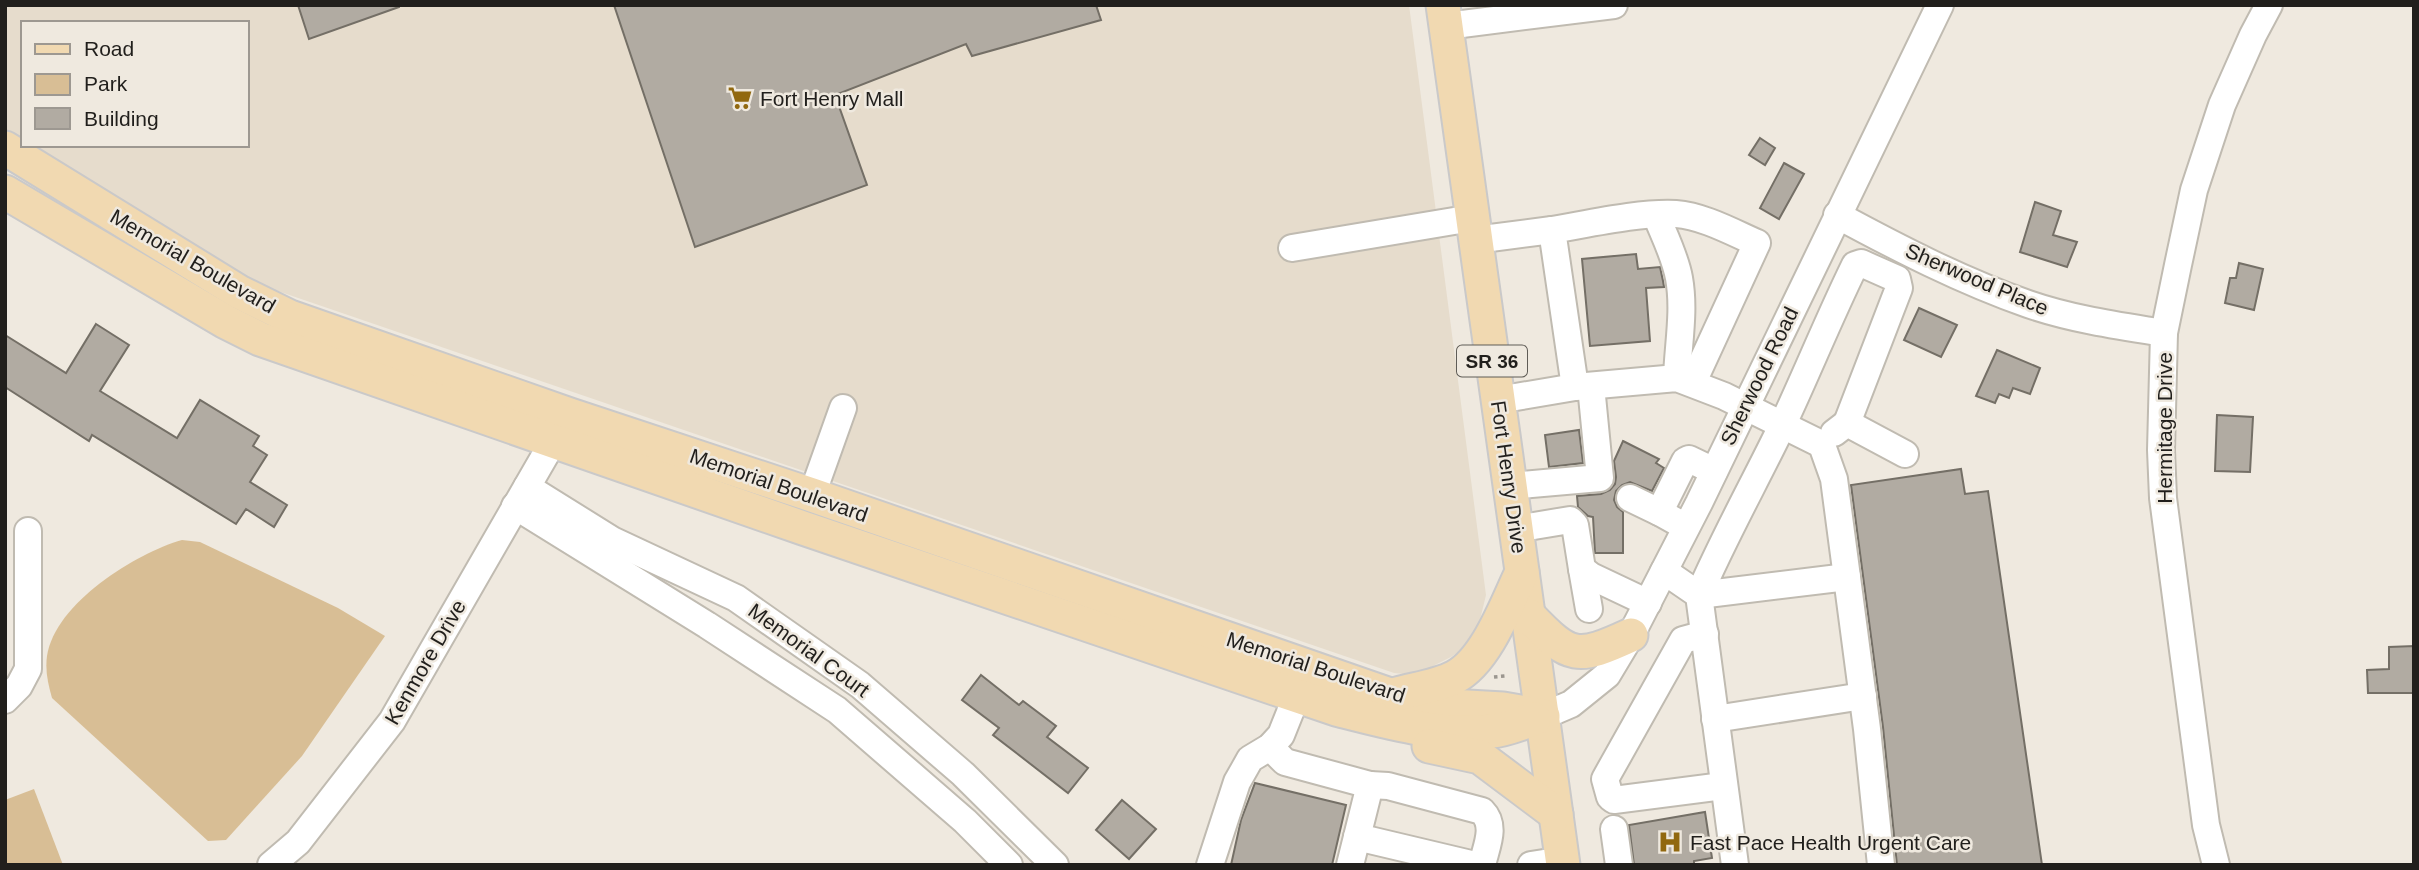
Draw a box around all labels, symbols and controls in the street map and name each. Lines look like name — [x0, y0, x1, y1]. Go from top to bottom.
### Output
legend — [21, 21, 248, 147]
text: Road — [84, 37, 134, 60]
text: Park — [84, 72, 128, 95]
supermarket icon: Fort Henry Mall — [726, 84, 754, 112]
place label: Fort Henry Mall — [760, 87, 904, 110]
text: Building — [84, 107, 159, 130]
street label: Memorial Boulevard — [106, 204, 280, 318]
street label: Sherwood Place — [1902, 239, 2052, 319]
street label: Sherwood Road — [1716, 303, 1802, 449]
road number: SR 36 — [1457, 346, 1527, 376]
street label: Hermitage Drive — [2153, 352, 2176, 504]
street label: Fort Henry Drive — [1487, 399, 1531, 555]
street label: Memorial Boulevard — [687, 444, 871, 526]
street label: Kenmore Drive — [380, 596, 470, 728]
street label: Memorial Court — [744, 599, 874, 702]
street label: Memorial Boulevard — [1224, 627, 1408, 707]
hospital icon: Fast Pace Health Urgent Care — [1656, 828, 1684, 856]
place label: Fast Pace Health Urgent Care — [1690, 831, 1971, 854]

